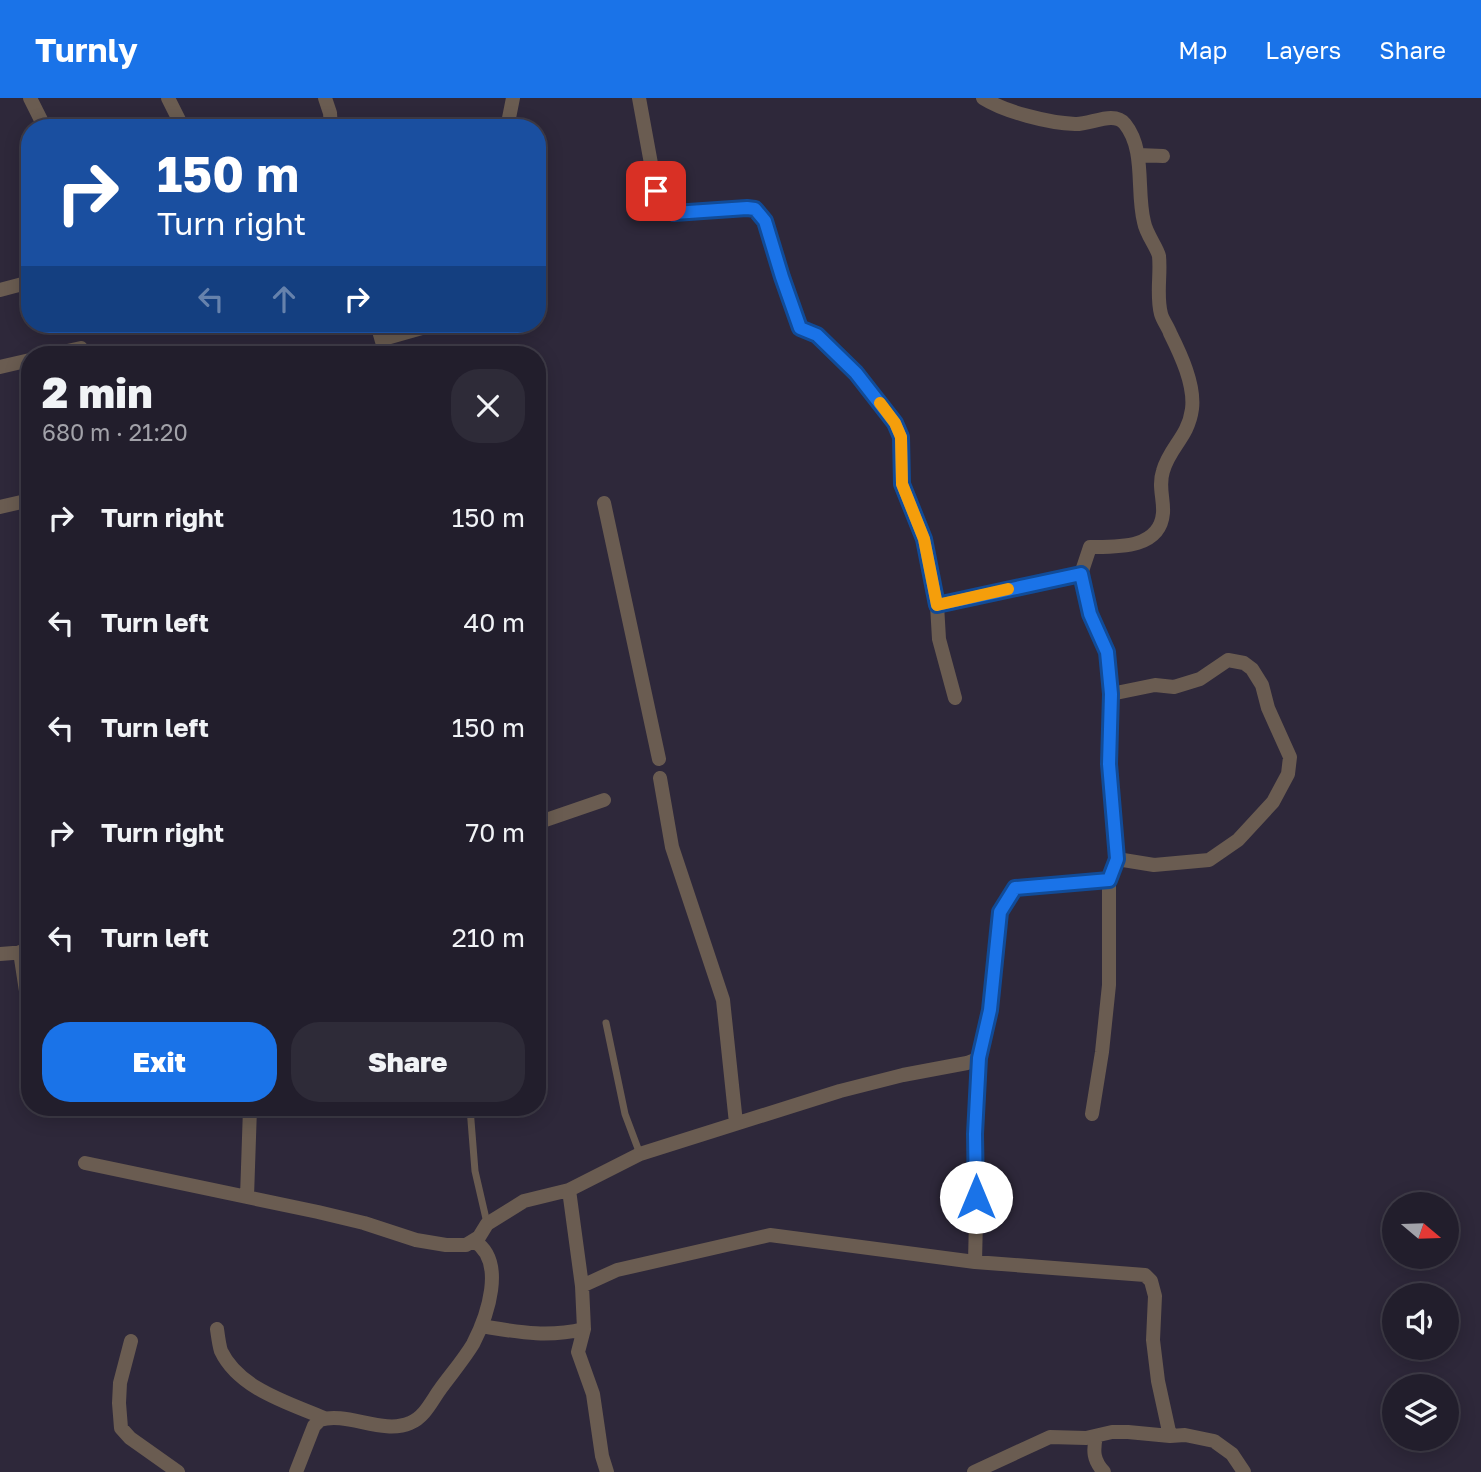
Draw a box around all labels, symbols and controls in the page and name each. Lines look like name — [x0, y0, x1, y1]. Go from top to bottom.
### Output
text: Turnly — [35, 30, 138, 69]
text: Map — [1178, 35, 1227, 64]
text: Layers — [1265, 35, 1341, 64]
text: Share — [1379, 35, 1446, 64]
text: 150 m — [157, 144, 299, 203]
icon: right — [42, 147, 133, 238]
pin — [626, 161, 686, 221]
icon: arrive — [637, 172, 675, 210]
text: Turn right — [157, 204, 306, 242]
icon: left — [192, 280, 230, 318]
icon: ahead — [265, 280, 303, 318]
icon: right — [338, 280, 376, 318]
text: 2 min — [42, 367, 153, 417]
button: close — [451, 369, 525, 443]
text: 680 m · 21:20 — [42, 418, 188, 446]
icon: right — [42, 499, 80, 537]
text: Turn right — [101, 502, 224, 533]
text: 150 m — [452, 502, 525, 533]
icon: left — [42, 604, 80, 642]
text: Turn left — [101, 607, 209, 638]
text: 40 m — [464, 607, 525, 638]
icon: left — [42, 709, 80, 747]
text: Turn left — [101, 712, 209, 743]
text: 150 m — [452, 712, 525, 743]
icon: right — [42, 814, 80, 852]
text: Turn right — [101, 817, 224, 848]
text: 70 m — [466, 817, 525, 848]
icon: left — [42, 919, 80, 957]
text: Turn left — [101, 922, 209, 953]
text: 210 m — [452, 922, 525, 953]
button: Exit — [42, 1022, 277, 1102]
button: Share — [291, 1022, 525, 1102]
position arrow — [939, 1160, 1013, 1234]
north arrow — [1382, 1192, 1460, 1269]
map controls — [1382, 1192, 1459, 1451]
button: sound — [1382, 1283, 1459, 1360]
button: layers — [1382, 1374, 1459, 1451]

